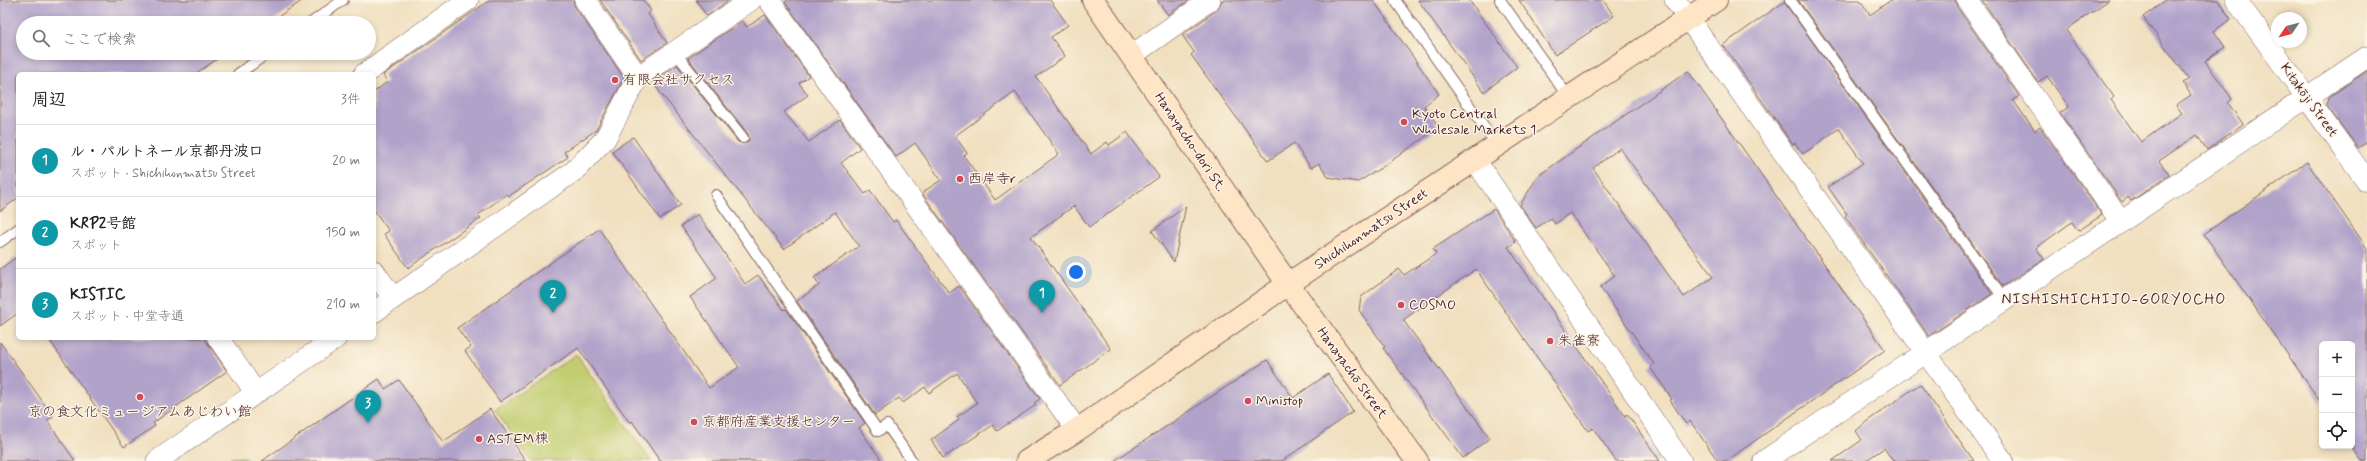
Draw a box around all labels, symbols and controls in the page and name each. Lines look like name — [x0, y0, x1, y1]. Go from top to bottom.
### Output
north arrow — [2271, 12, 2307, 48]
search box — [16, 16, 376, 60]
icon: search — [30, 27, 52, 49]
text: ここで検索 — [62, 30, 137, 50]
street label: Kitakōji Street — [2276, 59, 2342, 141]
place label: 有限会社サクセス — [623, 71, 734, 89]
marker: 有限会社サクセス — [610, 75, 620, 85]
text: 周辺 — [32, 89, 66, 111]
street label: Hanayacho-dori St. — [1150, 89, 1230, 195]
text: 3件 — [341, 91, 360, 108]
place label: Kyoto Central Wholesale Markets 1 — [1412, 105, 1536, 139]
marker: Kyoto Central Wholesale Markets 1 — [1399, 117, 1409, 127]
text: ル・パルトネール京都丹波口 — [70, 142, 264, 162]
text: 1 — [42, 152, 48, 169]
text: 20 m — [332, 152, 360, 169]
text: スポット · Shichihonmatsu Street — [70, 165, 256, 182]
place label: 西岸寺r — [968, 170, 1016, 188]
marker: 西岸寺r — [955, 174, 965, 184]
street label: Shichihonmatsu Street — [1311, 184, 1431, 274]
text: KRP2号館 — [70, 214, 136, 234]
text: 2 — [42, 224, 48, 241]
text: 150 m — [326, 224, 360, 241]
text: スポット — [70, 237, 122, 254]
your location — [1066, 262, 1086, 282]
pin: 2 — [540, 280, 566, 313]
pin: 1 — [1029, 280, 1055, 313]
text: KISTIC — [70, 285, 125, 305]
district label: NISHISHICHIJO-GORYOCHO — [2001, 290, 2227, 310]
text: 3 — [42, 296, 48, 313]
text: 210 m — [326, 296, 360, 313]
place label: COSMO — [1409, 296, 1456, 314]
marker: COSMO — [1396, 300, 1406, 310]
text: スポット · 中堂寺通 — [70, 308, 184, 325]
street label: Hanayachō Street — [1313, 324, 1392, 423]
place label: 朱雀寮 — [1558, 332, 1600, 350]
marker: 朱雀寮 — [1545, 336, 1555, 346]
map controls — [2319, 341, 2355, 449]
button: + — [2319, 341, 2355, 377]
button: − — [2319, 377, 2355, 413]
pin: 3 — [355, 390, 381, 423]
marker: 京の食文化ミュージアムあじわい館 — [135, 392, 145, 402]
place label: Ministop — [1256, 392, 1303, 410]
marker: Ministop — [1243, 396, 1253, 406]
place label: 京の食文化ミュージアムあじわい館 — [28, 403, 252, 421]
place label: 京都府産業支援センター — [702, 413, 855, 431]
button: locate — [2319, 413, 2355, 449]
marker: 京都府産業支援センター — [689, 417, 699, 427]
place label: ASTEM棟 — [487, 430, 549, 448]
marker: ASTEM棟 — [474, 434, 484, 444]

